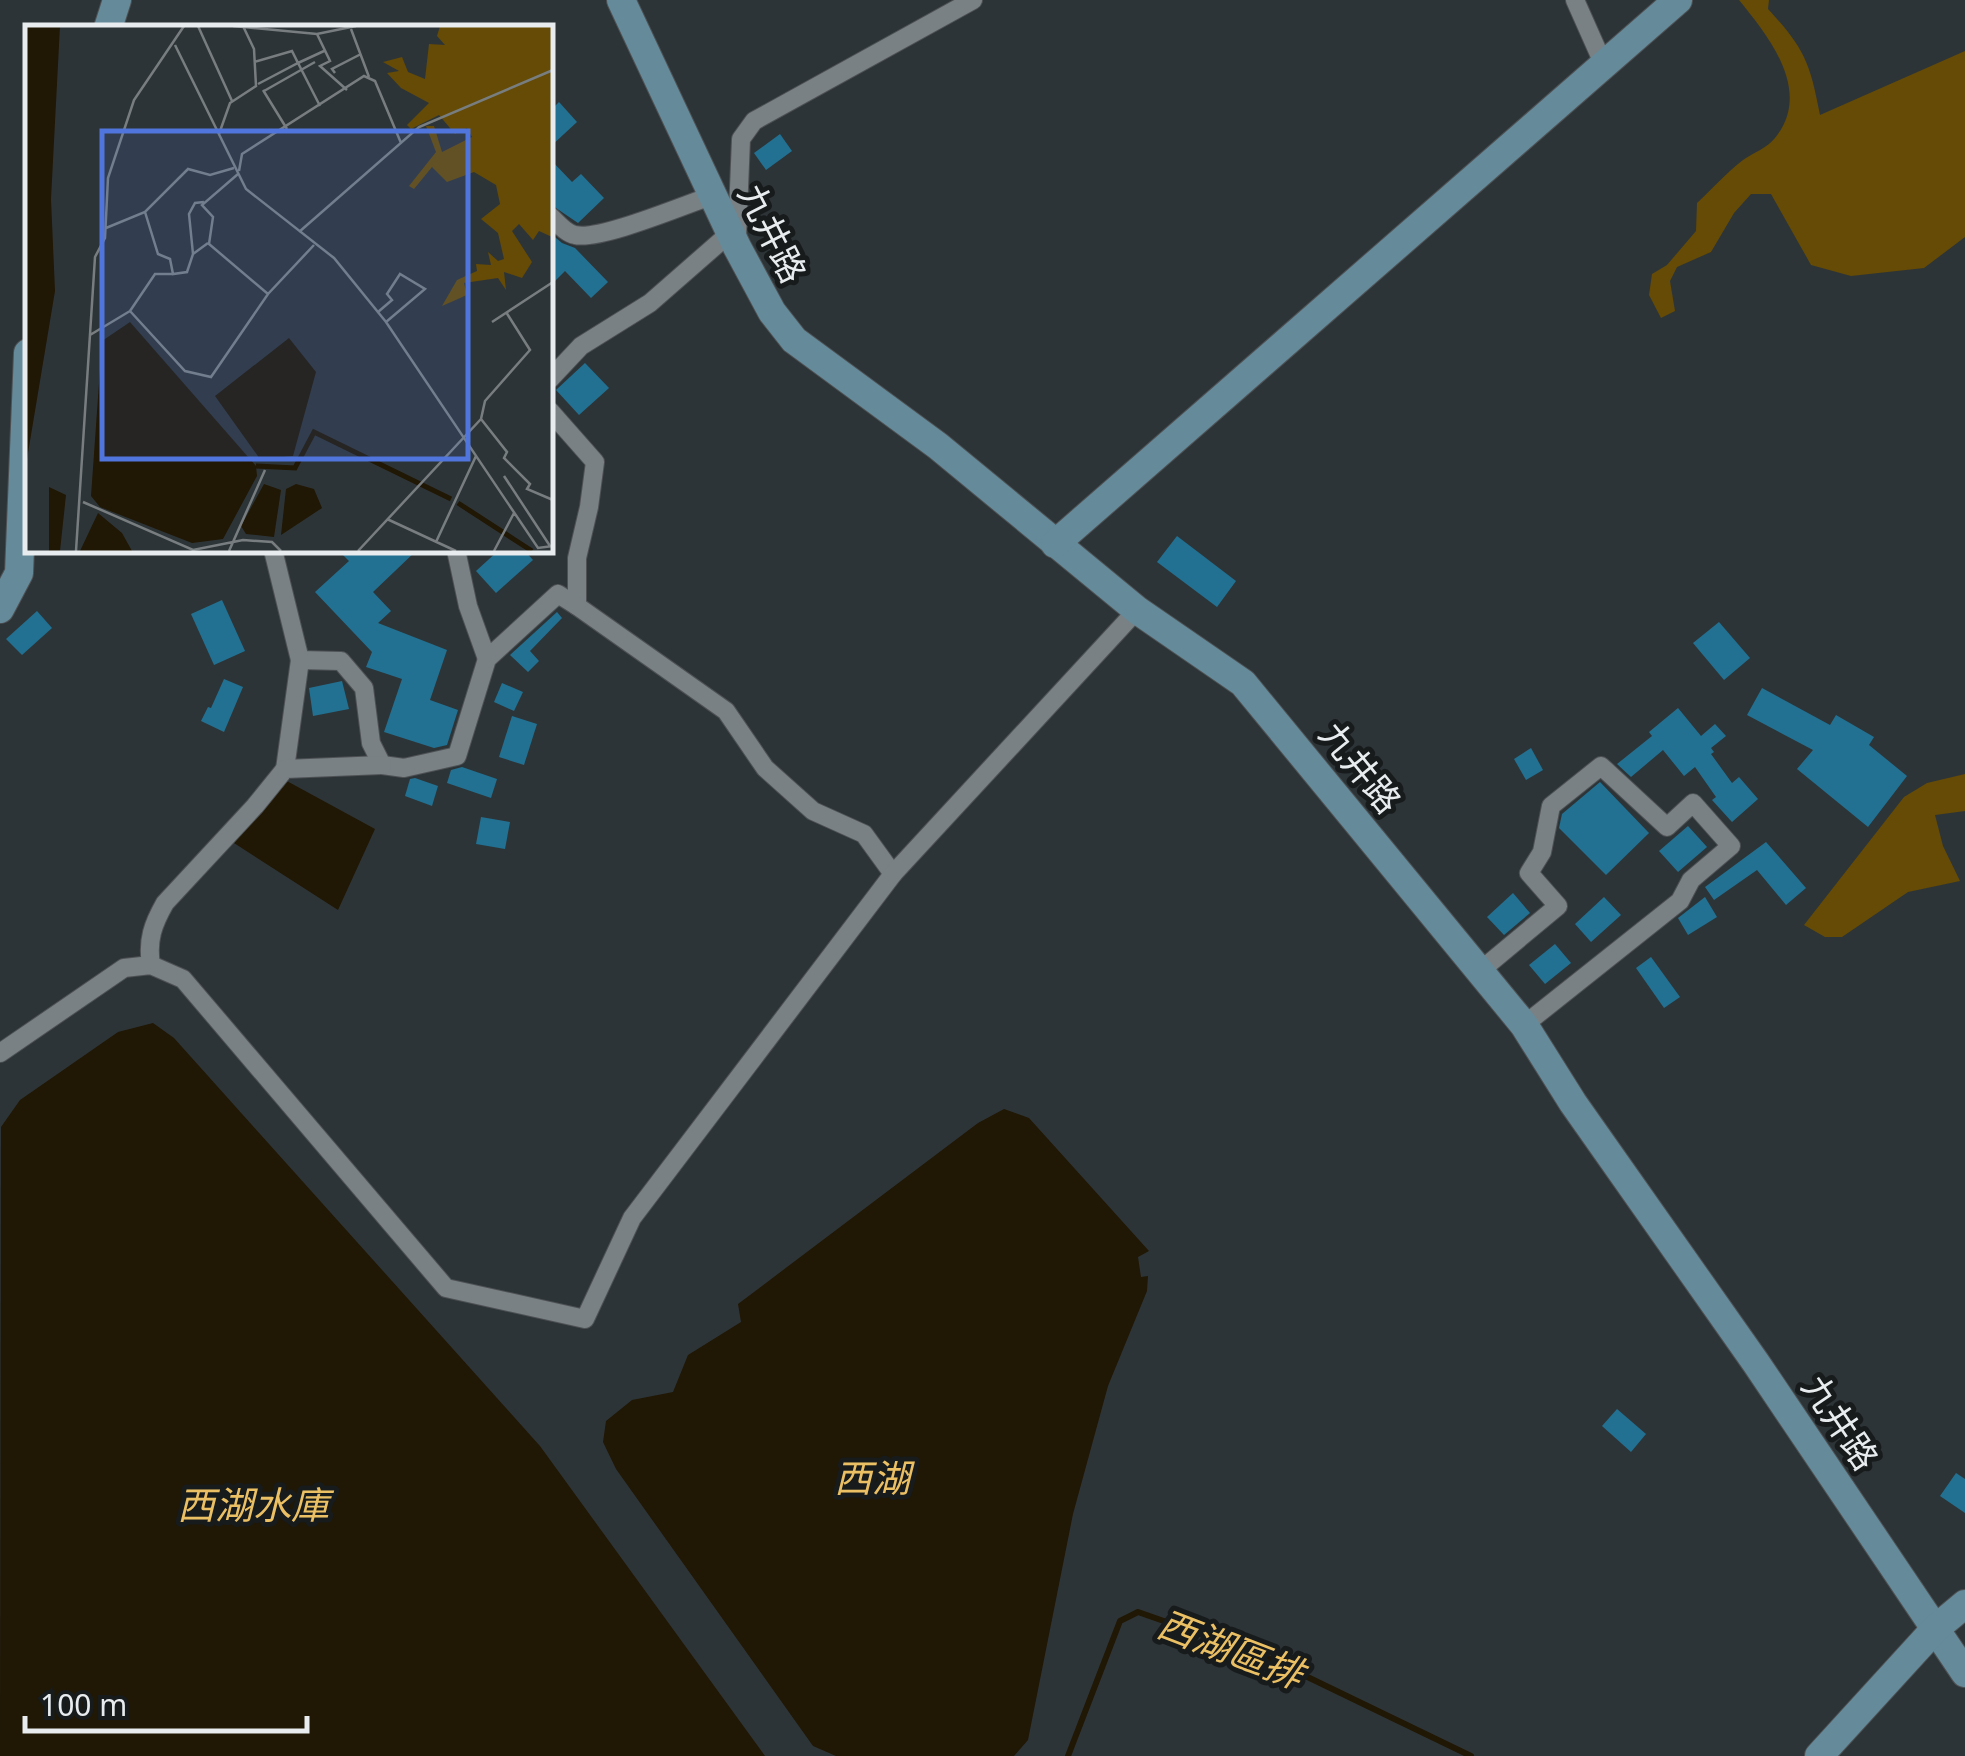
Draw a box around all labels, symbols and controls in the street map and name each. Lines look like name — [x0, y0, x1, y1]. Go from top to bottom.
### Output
inset map — [25, 25, 552, 552]
street label: 九井路 — [728, 176, 818, 290]
street label: 九井路 — [1310, 711, 1412, 823]
street label: 九井路 — [1792, 1365, 1890, 1479]
water label: 西湖 — [834, 1451, 915, 1503]
water label: 西湖水庫 — [177, 1478, 335, 1530]
water label: 西湖區排 — [1151, 1596, 1316, 1701]
scale bar — [25, 1671, 308, 1733]
text: 100 m — [40, 1684, 127, 1725]

